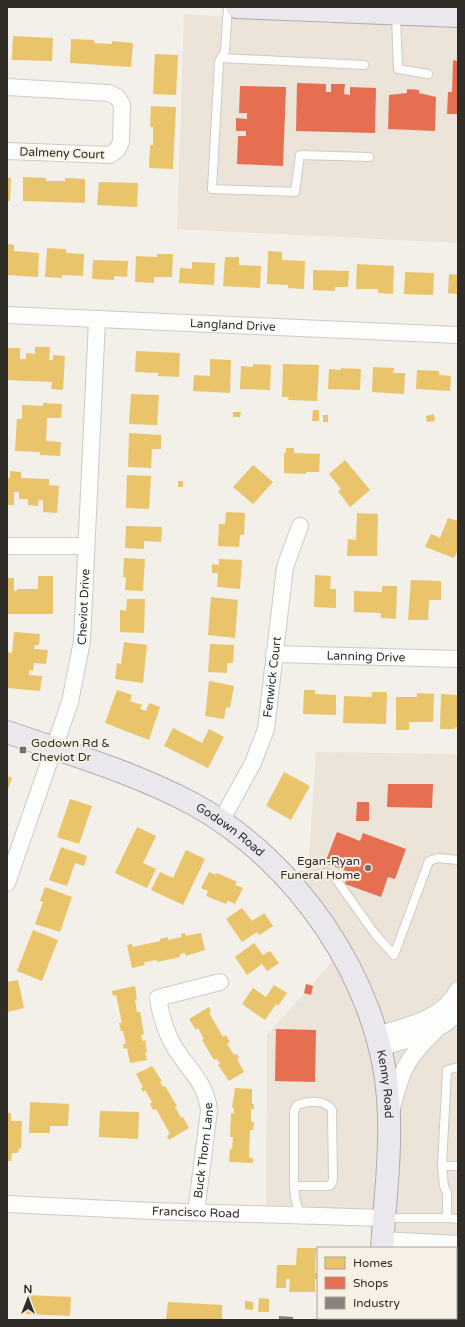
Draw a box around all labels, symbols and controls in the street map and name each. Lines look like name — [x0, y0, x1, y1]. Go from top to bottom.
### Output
street label: Dalmeny Court — [19, 145, 105, 161]
street label: Langland Drive — [190, 316, 276, 334]
street label: Cheviot Drive — [75, 568, 92, 645]
street label: Fenwick Court — [260, 635, 284, 718]
street label: Lanning Drive — [326, 648, 406, 665]
place label: Godown Rd & Cheviot Dr — [31, 736, 110, 764]
marker: Godown Rd & Cheviot Dr — [18, 745, 28, 755]
street label: Godown Road — [194, 800, 267, 859]
place label: Egan-Ryan Funeral Home — [280, 854, 360, 882]
marker: Egan-Ryan Funeral Home — [363, 863, 373, 873]
street label: Kenny Road — [374, 1048, 396, 1119]
street label: Buck Thorn Lane — [191, 1101, 216, 1199]
street label: Francisco Road — [152, 1204, 240, 1221]
legend — [317, 1247, 457, 1319]
text: Homes — [353, 1256, 393, 1270]
text: Shops — [353, 1276, 388, 1290]
north arrow — [8, 1279, 48, 1319]
text: N — [24, 1283, 32, 1296]
text: Industry — [353, 1296, 400, 1310]

